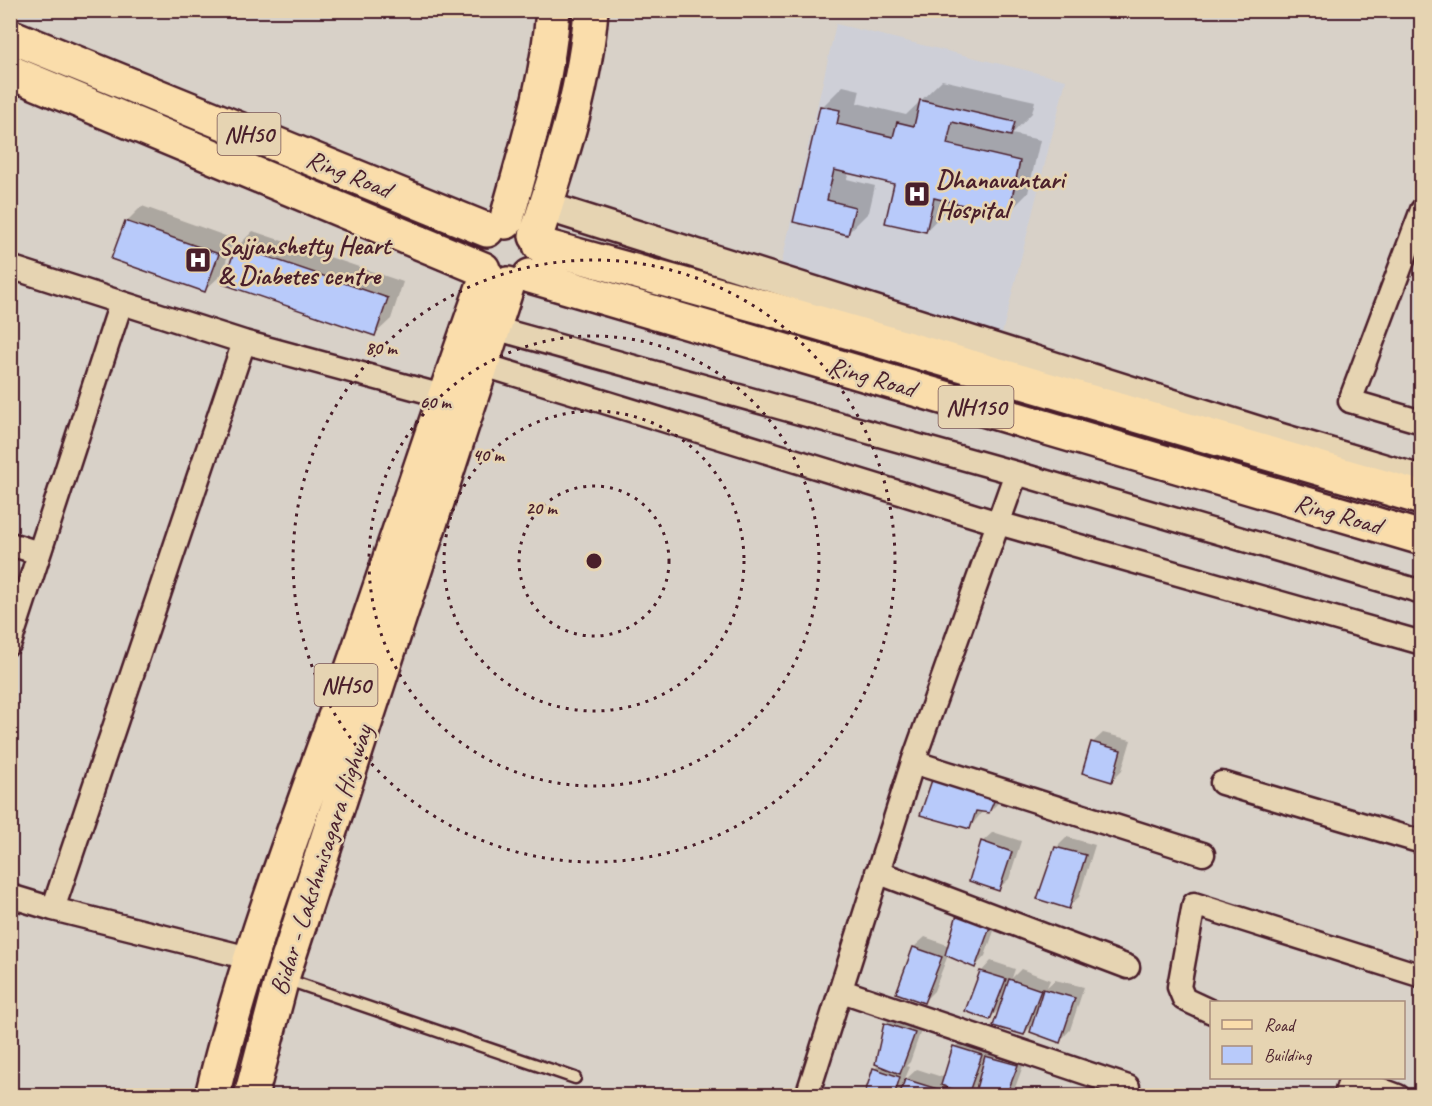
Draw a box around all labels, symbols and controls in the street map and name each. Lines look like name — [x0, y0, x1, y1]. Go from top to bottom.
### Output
road number: NH50 — [218, 113, 280, 155]
street label: Ring Road — [302, 142, 400, 207]
place label: Dhanavantari Hospital — [936, 163, 1067, 226]
hospital icon: Dhanavantari Hospital — [902, 179, 932, 209]
place label: Sajjanshetty Heart & Diabetes centre — [218, 229, 393, 292]
hospital icon: Sajjanshetty Heart & Diabetes centre — [183, 245, 213, 275]
text: 80 m — [366, 337, 398, 359]
street label: Ring Road — [825, 349, 923, 406]
road number: NH150 — [938, 386, 1014, 428]
text: 60 m — [419, 391, 452, 413]
text: 40 m — [473, 444, 505, 466]
street label: Ring Road — [1291, 486, 1389, 543]
text: 20 m — [526, 497, 558, 519]
centre of rings — [584, 551, 604, 571]
road number: NH50 — [314, 664, 378, 706]
street label: Bidar - Lakshmisagara Highway — [262, 719, 381, 999]
legend — [1210, 1001, 1405, 1079]
text: Road — [1264, 1014, 1297, 1036]
text: Building — [1264, 1044, 1313, 1066]

